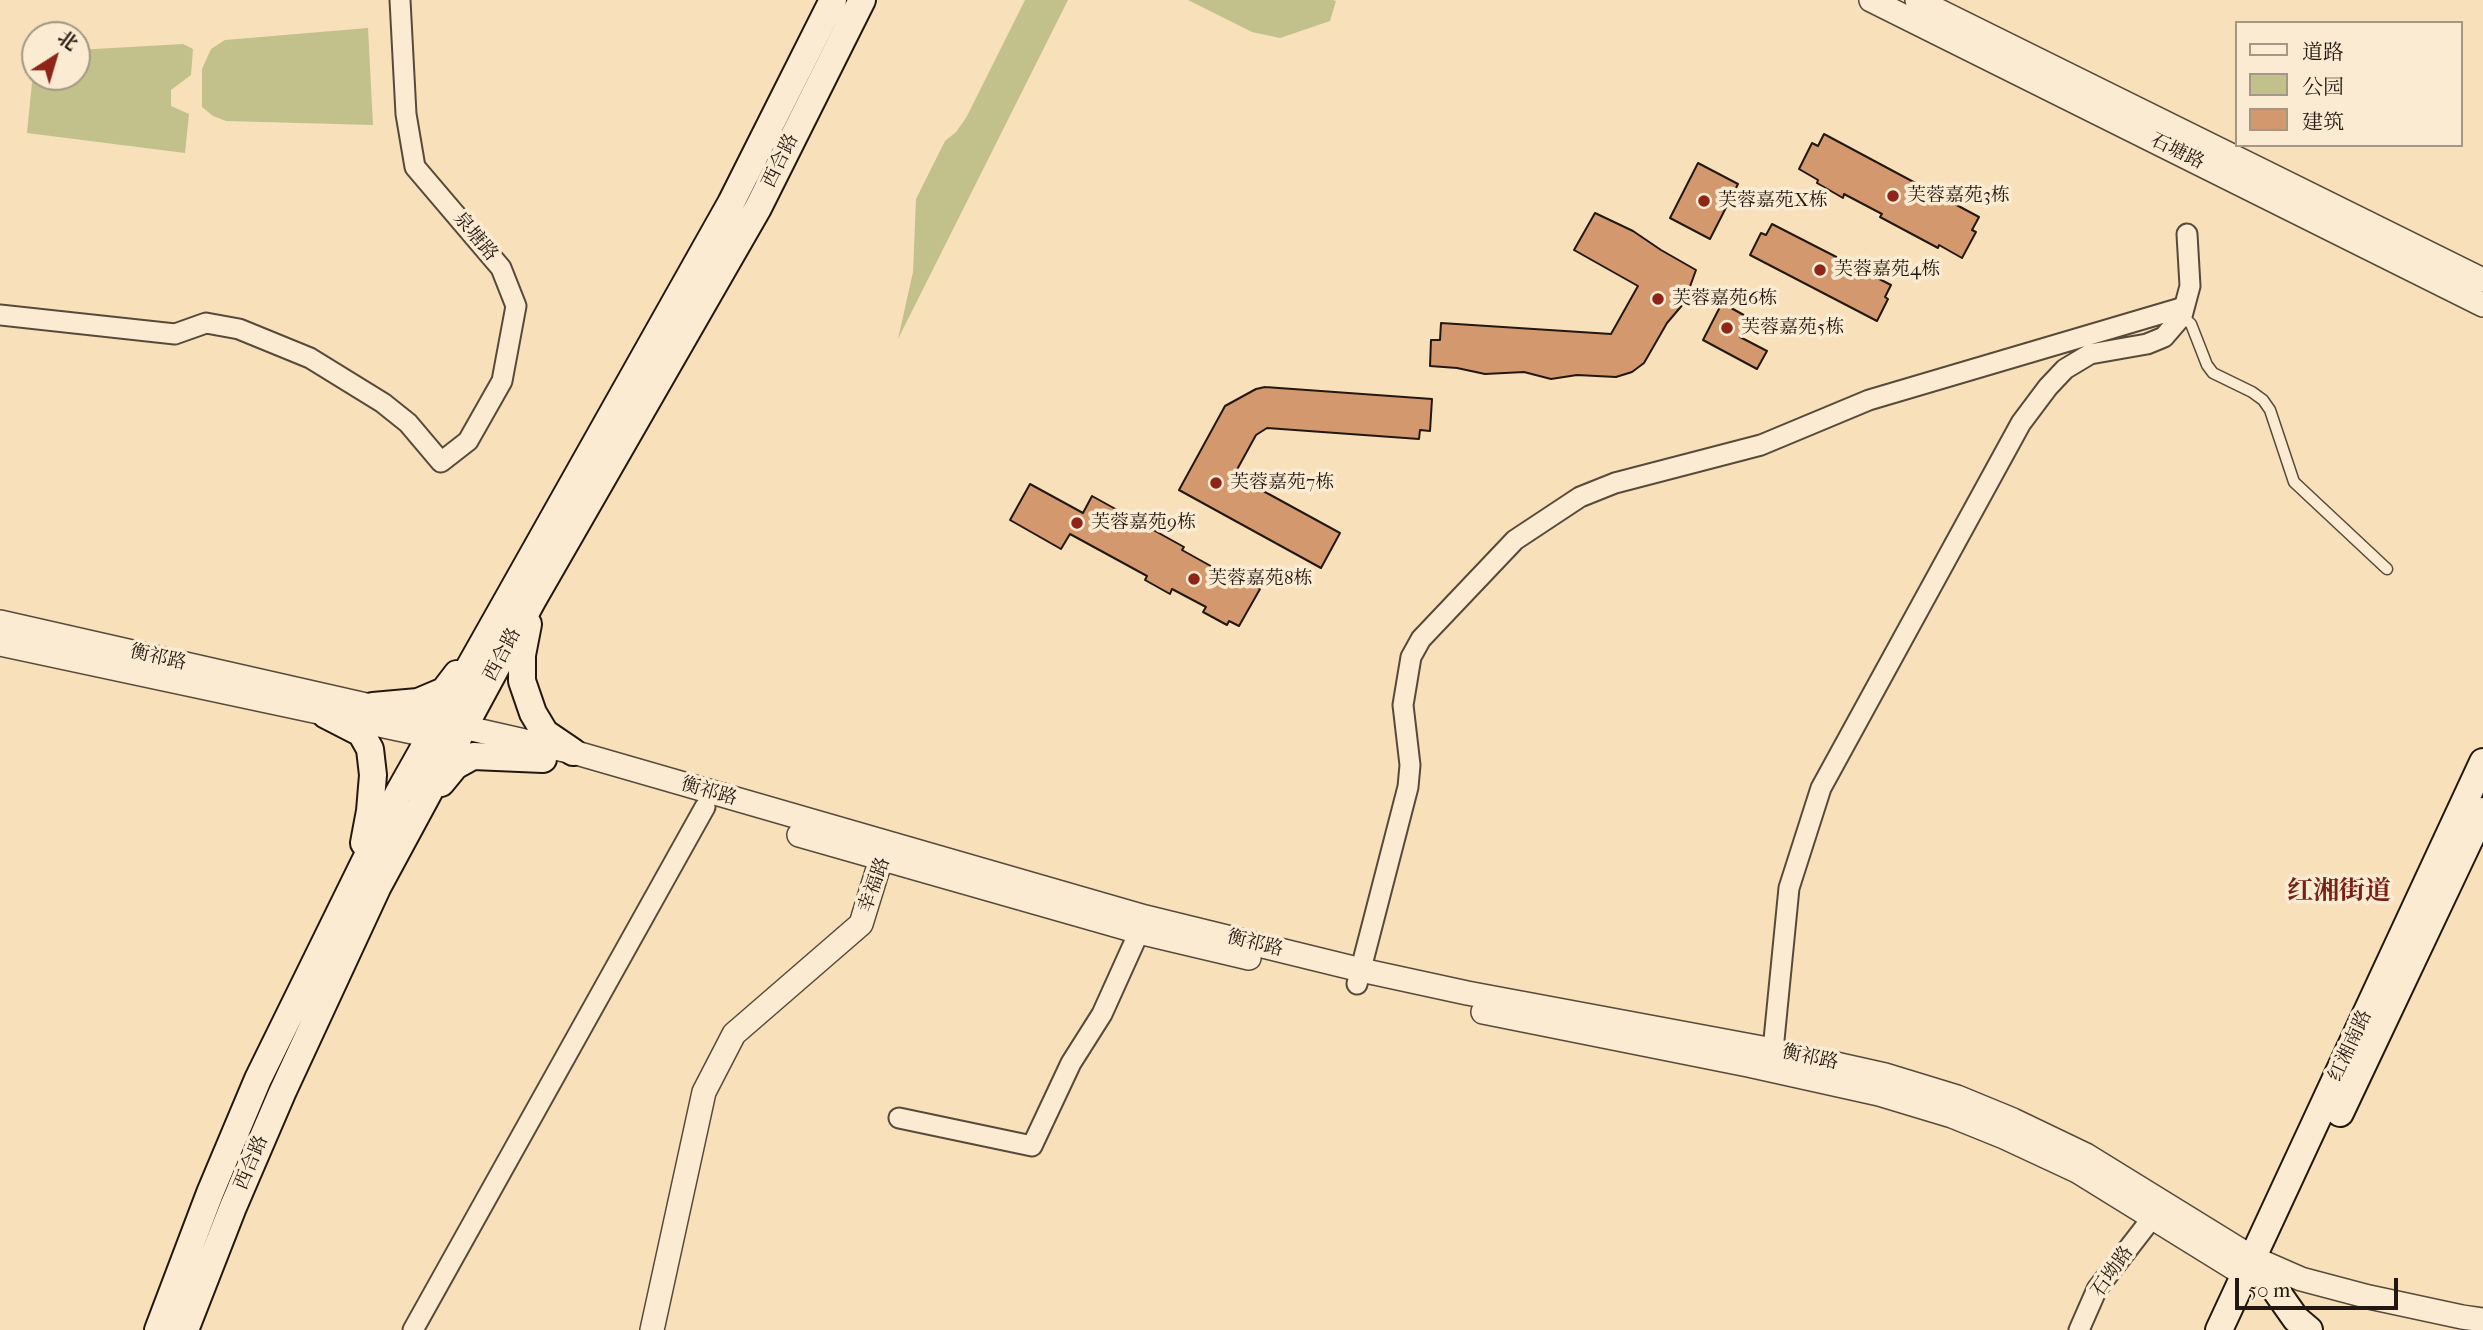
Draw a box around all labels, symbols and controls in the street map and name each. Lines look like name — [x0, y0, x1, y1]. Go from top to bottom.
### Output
north arrow — [21, 21, 91, 91]
legend — [2234, 21, 2462, 147]
text: 北 — [53, 26, 82, 55]
text: 道路 — [2302, 40, 2344, 64]
text: 公园 — [2302, 75, 2344, 99]
text: 建筑 — [2302, 110, 2344, 134]
street label: 石塘路 — [2146, 129, 2208, 175]
street label: 西合路 — [758, 130, 804, 192]
place label: 芙蓉嘉苑3栋 — [1907, 185, 2010, 207]
marker: 芙蓉嘉苑3栋 — [1885, 188, 1901, 204]
place label: 芙蓉嘉苑X栋 — [1718, 190, 1828, 212]
marker: 芙蓉嘉苑X栋 — [1696, 193, 1712, 209]
street label: 泉塘路 — [448, 208, 502, 266]
place label: 芙蓉嘉苑4栋 — [1834, 259, 1940, 281]
marker: 芙蓉嘉苑4栋 — [1812, 262, 1828, 278]
place label: 芙蓉嘉苑6栋 — [1672, 288, 1777, 310]
marker: 芙蓉嘉苑6栋 — [1650, 291, 1666, 307]
place label: 芙蓉嘉苑5栋 — [1741, 317, 1844, 339]
marker: 芙蓉嘉苑5栋 — [1719, 320, 1735, 336]
place label: 芙蓉嘉苑7栋 — [1230, 472, 1334, 494]
marker: 芙蓉嘉苑7栋 — [1208, 475, 1224, 491]
place label: 芙蓉嘉苑9栋 — [1091, 512, 1196, 534]
marker: 芙蓉嘉苑9栋 — [1069, 515, 1085, 531]
place label: 芙蓉嘉苑8栋 — [1208, 568, 1313, 590]
marker: 芙蓉嘉苑8栋 — [1186, 571, 1202, 587]
street label: 西合路 — [480, 624, 526, 686]
street label: 衡祁路 — [128, 640, 188, 676]
street label: 衡祁路 — [678, 773, 740, 811]
street label: 幸福路 — [855, 854, 895, 916]
district label: 红湘街道 — [2287, 877, 2391, 909]
street label: 衡祁路 — [1225, 926, 1285, 962]
street label: 红湘南路 — [2325, 1007, 2377, 1085]
street label: 衡祁路 — [1780, 1041, 1840, 1075]
street label: 西合路 — [230, 1132, 274, 1194]
street label: 石坳路 — [2087, 1242, 2139, 1302]
scale bar — [2238, 1264, 2401, 1308]
text: 50 m — [2248, 1278, 2291, 1302]

